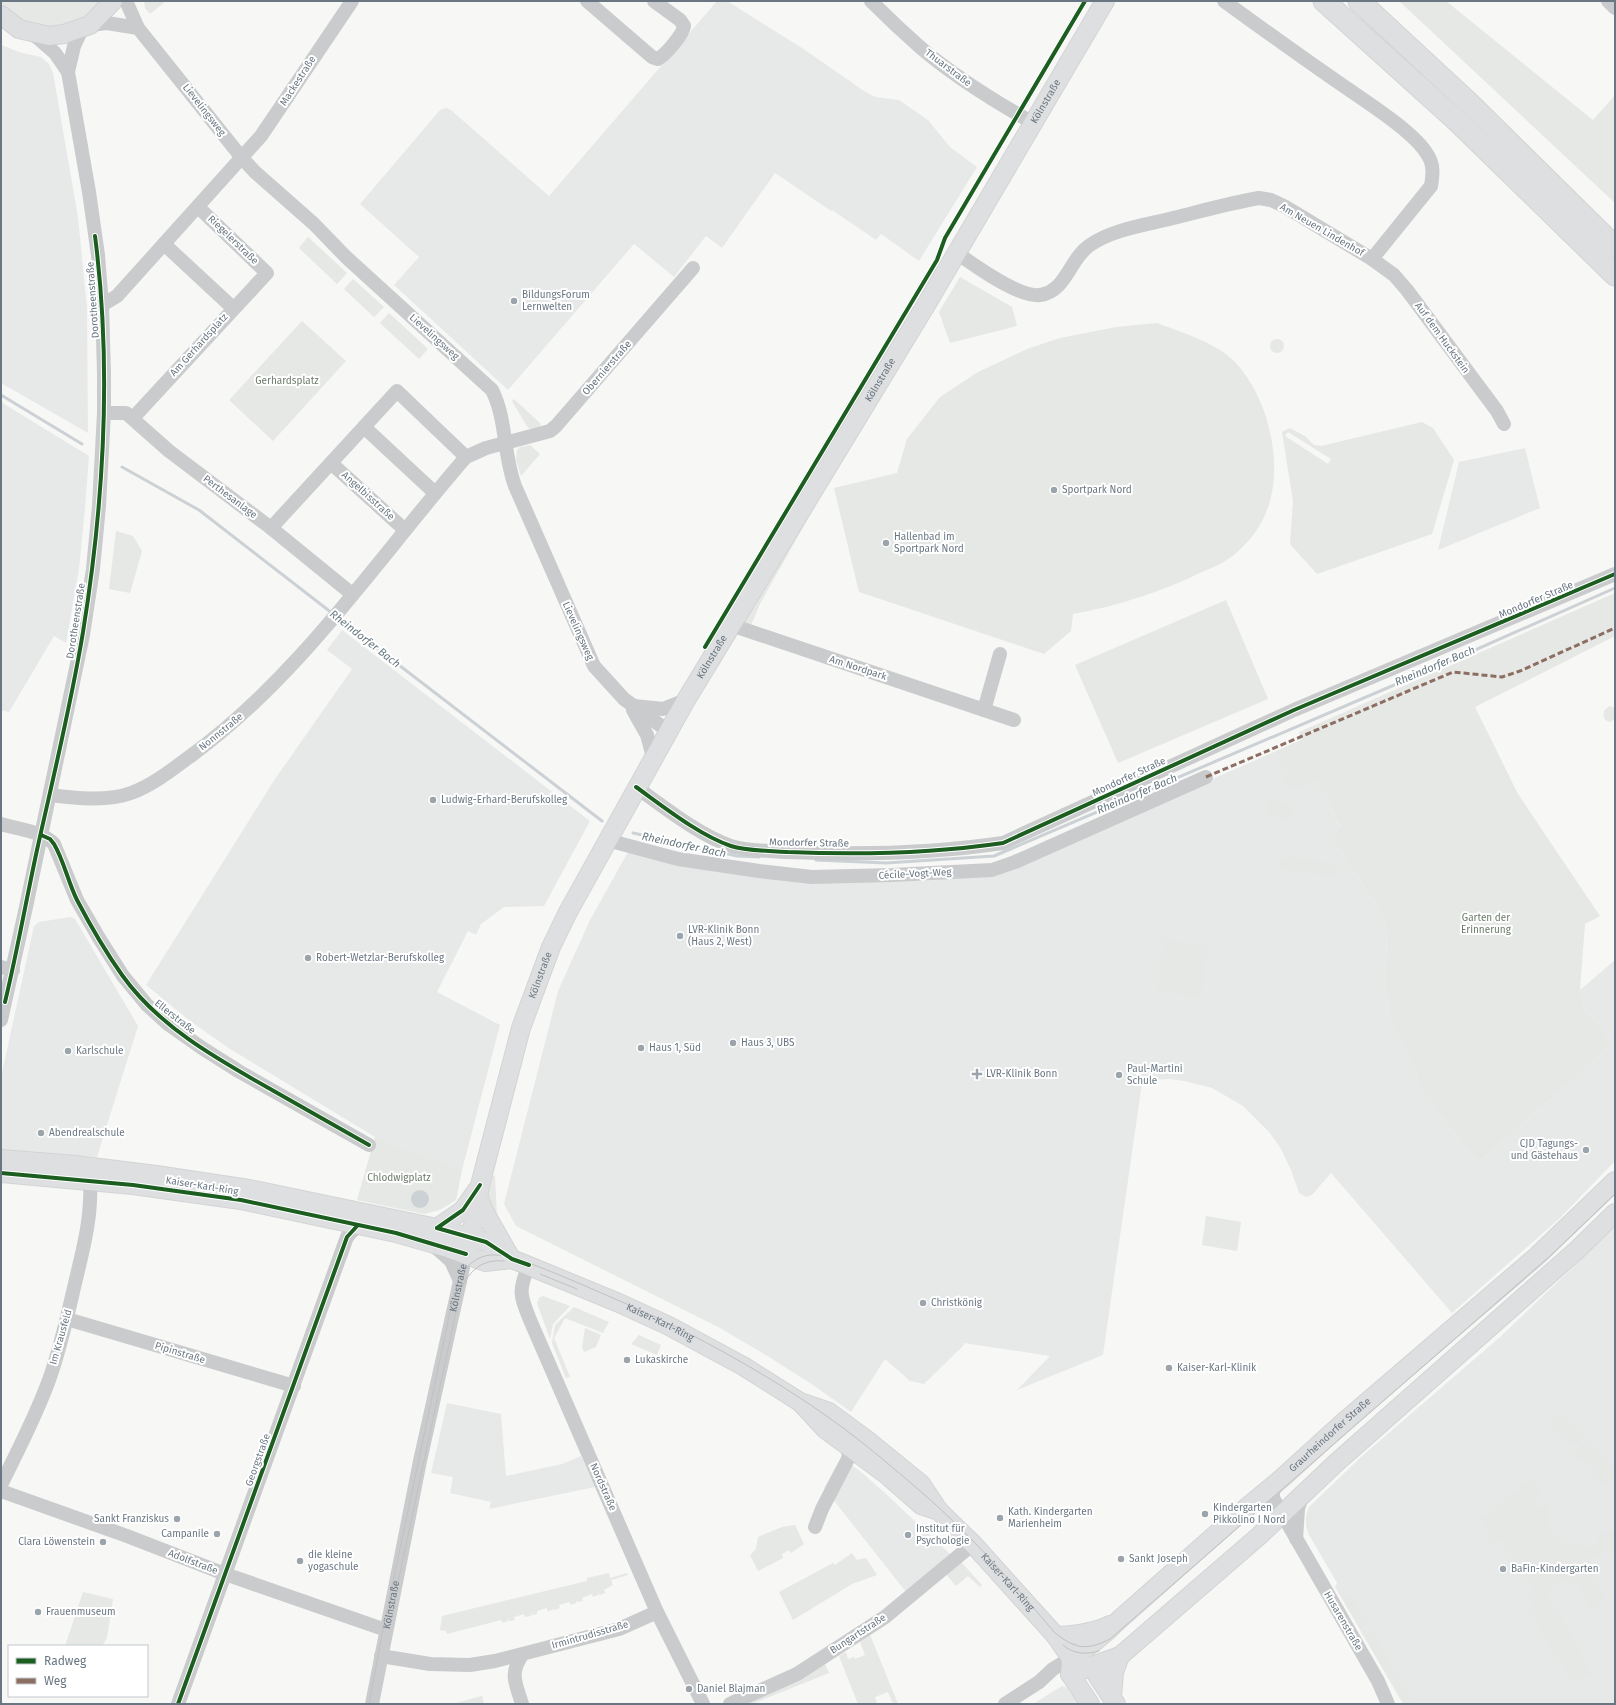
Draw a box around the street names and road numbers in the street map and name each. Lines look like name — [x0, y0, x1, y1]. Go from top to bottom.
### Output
street label: Thuarstraße — [923, 47, 973, 89]
street label: Mackestraße — [277, 54, 319, 108]
street label: Kölnstraße — [1028, 77, 1063, 126]
street label: Lievelingsweg — [180, 82, 229, 139]
street label: Am Neuen Lindenhof — [1278, 201, 1367, 259]
street label: Riegelerstraße — [205, 213, 261, 267]
street label: Dorotheenstraße — [84, 261, 102, 339]
street label: Auf dem Huckstein — [1412, 300, 1472, 376]
street label: Am Gerhardsplatz — [168, 311, 231, 379]
street label: Lievelingsweg — [407, 312, 462, 363]
street label: Obernierstraße — [580, 338, 634, 398]
street label: Kölnstraße — [863, 356, 898, 404]
street label: Angelbisstraße — [339, 469, 397, 523]
street label: Perthesanlage — [201, 473, 259, 521]
street label: Mondorfer Straße — [1497, 579, 1575, 621]
street label: Dorotheenstraße — [64, 582, 88, 660]
street label: Lievelingsweg — [560, 600, 597, 663]
street label: Kölnstraße — [694, 633, 730, 681]
street label: Am Nordpark — [828, 653, 889, 683]
street label: Nonnstraße — [197, 711, 245, 753]
street label: Mondorfer Straße — [1090, 755, 1168, 799]
street label: Mondorfer Straße — [769, 836, 849, 850]
street label: Cécile-Vogt-Weg — [878, 866, 953, 882]
street label: Kölnstraße — [526, 950, 555, 1000]
street label: Ellerstraße — [152, 997, 198, 1037]
street label: Kaiser-Karl-Ring — [165, 1174, 240, 1198]
street label: Kölnstraße — [447, 1263, 470, 1313]
street label: Kaiser-Karl-Ring — [624, 1301, 697, 1345]
street label: Im Krausfeld — [47, 1308, 75, 1366]
street label: Pipinstraße — [153, 1340, 207, 1366]
street label: Graurheindorfer Straße — [1287, 1395, 1373, 1475]
street label: Georgstraße — [243, 1432, 273, 1488]
street label: Nordstraße — [587, 1461, 619, 1513]
street label: Adolfstraße — [166, 1547, 220, 1577]
street label: Kaiser-Karl-Ring — [978, 1551, 1037, 1614]
street label: Kölnstraße — [381, 1580, 402, 1630]
street label: Husarenstraße — [1321, 1589, 1365, 1653]
street label: Bungartstraße — [828, 1611, 888, 1657]
street label: Irmintrudisstraße — [550, 1618, 630, 1652]

